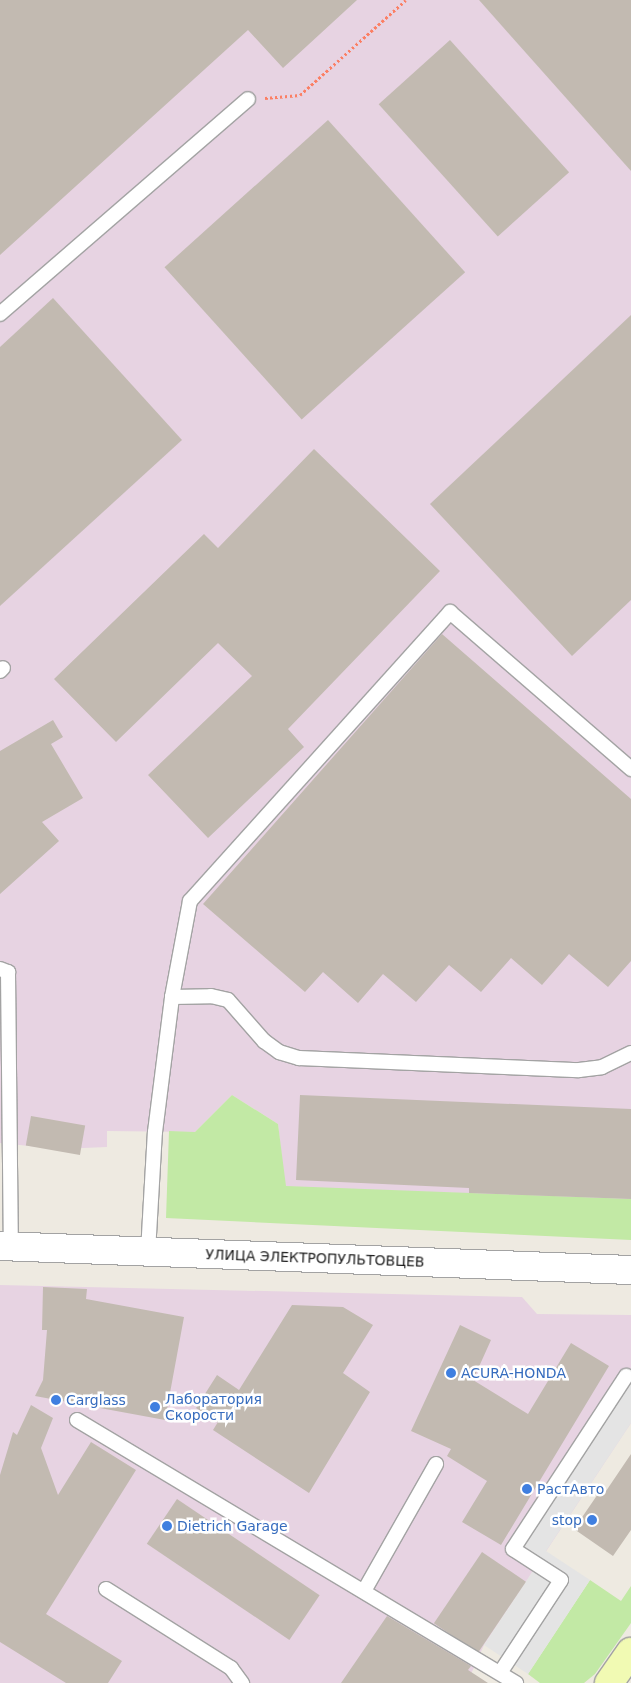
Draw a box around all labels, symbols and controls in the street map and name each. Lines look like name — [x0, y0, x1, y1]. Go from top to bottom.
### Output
street label: УЛИЦА ЭЛЕКТРОПУЛЬТОВЦЕВ — [205, 1246, 425, 1270]
place label: ACURA-HONDA — [461, 1365, 566, 1381]
marker: ACURA-HONDA — [445, 1367, 457, 1379]
place label: Лаборатория Скорости — [165, 1391, 262, 1424]
place label: Carglass — [66, 1392, 126, 1408]
marker: Carglass — [50, 1394, 62, 1406]
marker: Лаборатория Скорости — [149, 1401, 161, 1413]
place label: РастАвто — [537, 1481, 604, 1497]
marker: РастАвто — [521, 1483, 533, 1495]
place label: stop — [552, 1512, 582, 1528]
marker: stop — [586, 1514, 598, 1526]
place label: Dietrich Garage — [177, 1518, 288, 1534]
marker: Dietrich Garage — [161, 1520, 173, 1532]

